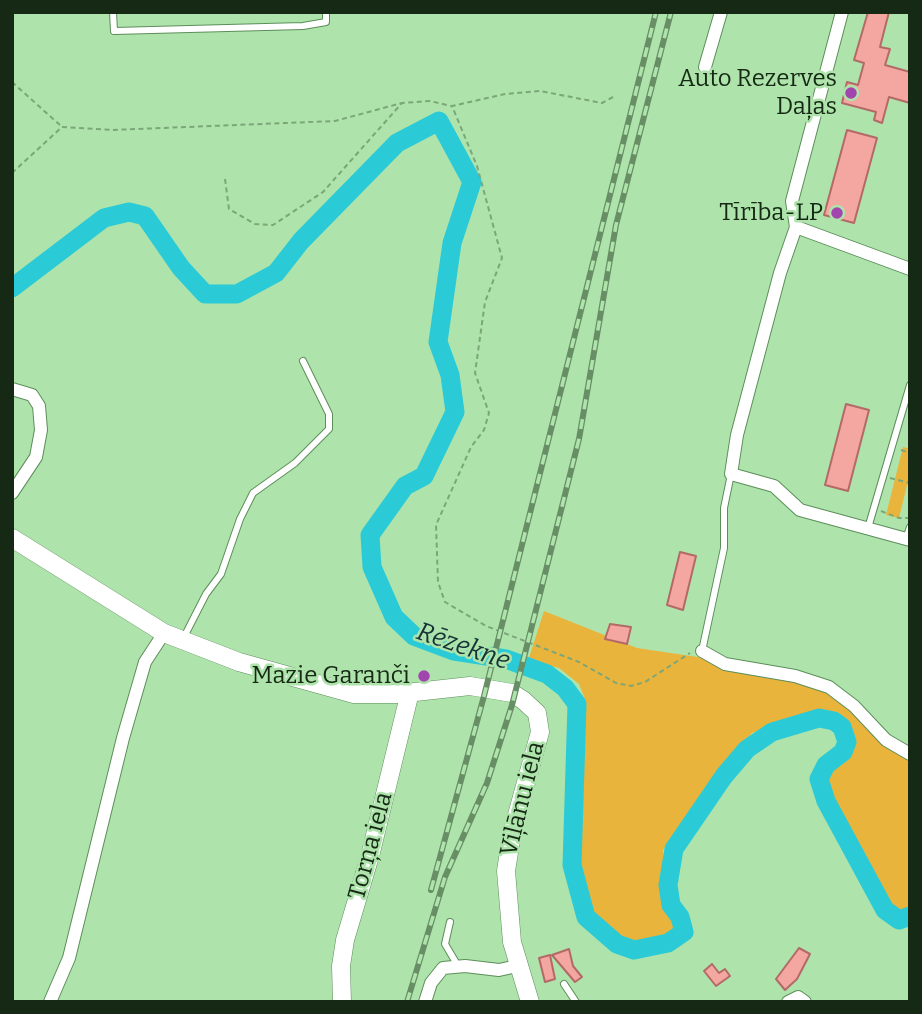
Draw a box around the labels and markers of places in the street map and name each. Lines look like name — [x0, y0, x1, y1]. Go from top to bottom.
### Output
place label: Auto Rezerves Daļas — [678, 65, 837, 121]
marker: Auto Rezerves Daļas — [843, 85, 859, 101]
place label: Tīrība-LP — [719, 199, 823, 227]
marker: Tīrība-LP — [829, 205, 845, 221]
place label: Mazie Garanči — [251, 662, 410, 690]
marker: Mazie Garanči — [416, 668, 432, 684]

